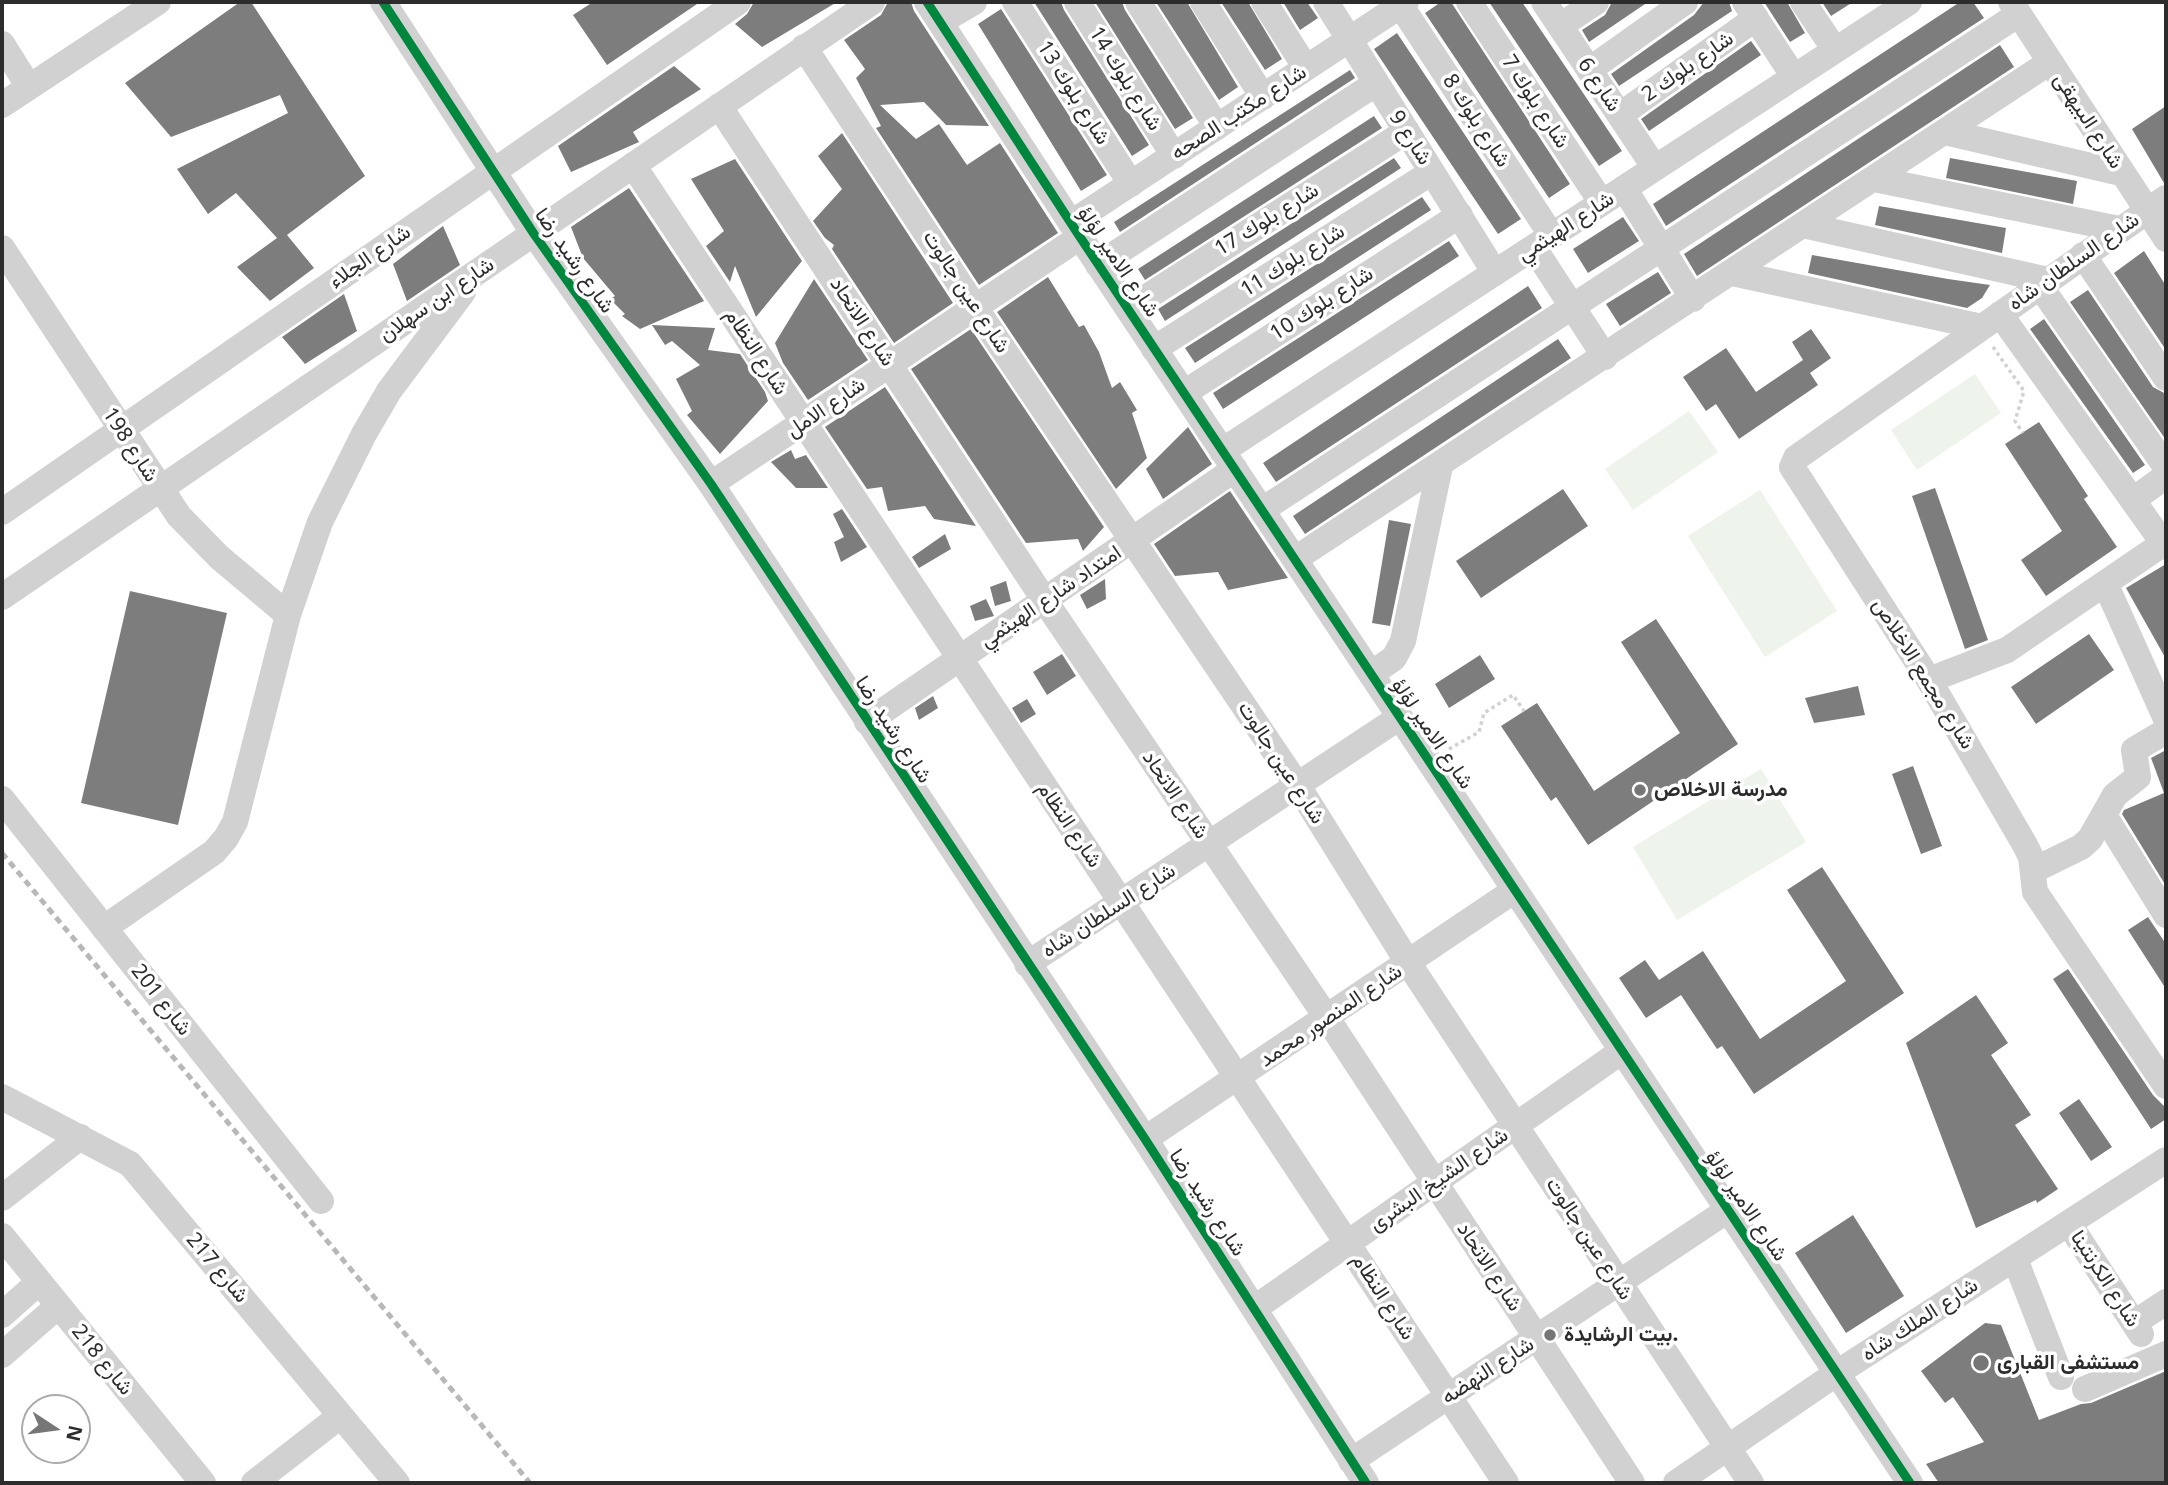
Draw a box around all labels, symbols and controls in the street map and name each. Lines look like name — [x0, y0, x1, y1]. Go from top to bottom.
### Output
street label: شارع بلوك 14 — [1083, 22, 1167, 136]
street label: شارع بلوك 2 — [1637, 26, 1739, 108]
street label: شارع بلوك 13 — [1031, 36, 1115, 150]
street label: شارع بلوك 7 — [1496, 51, 1574, 153]
street label: شارع 6 — [1572, 53, 1626, 117]
street label: شارع مكتب الصحه — [1167, 60, 1311, 166]
street label: شارع البيهقى — [2048, 68, 2128, 174]
street label: شارع بلوك 8 — [1437, 70, 1515, 172]
street label: شارع 9 — [1383, 106, 1437, 170]
street label: شارع بلوك 17 — [1210, 178, 1324, 262]
street label: شارع الهيثمي — [1513, 186, 1619, 268]
street label: شارع الامير لؤلؤ — [1072, 202, 1164, 322]
street label: شارع رشيد رضا — [529, 204, 619, 318]
street label: شارع السلطان شاه — [2004, 207, 2144, 317]
street label: شارع بلوك 11 — [1236, 219, 1350, 303]
street label: شارع الجلاء — [324, 220, 416, 294]
street label: شارع عين جالوت — [917, 226, 1015, 358]
street label: شارع ابن سهلان — [375, 252, 499, 348]
street label: شارع بلوك 10 — [1266, 261, 1378, 347]
street label: شارع الاتحاد — [824, 273, 900, 371]
street label: شارع النظام — [719, 304, 793, 400]
street label: شارع الامل — [782, 372, 870, 444]
street label: شارع 198 — [97, 403, 163, 487]
street label: امتداد شارع الهيثمي — [975, 540, 1127, 654]
street label: شارع مجمع الاخلاص — [1866, 594, 1980, 754]
street label: شارع رشيد رضا — [849, 672, 937, 788]
street label: شارع الامير لؤلؤ — [1386, 674, 1478, 794]
street label: شارع عين جالوت — [1232, 697, 1330, 829]
street label: شارع الاتحاد — [1136, 746, 1214, 844]
street label: شارع النظام — [1031, 777, 1107, 873]
place label: مدرسة الاخلاص — [1654, 777, 1788, 803]
marker: مدرسة الاخلاص — [1632, 782, 1648, 798]
street label: شارع السلطان شاه — [1037, 858, 1181, 964]
street label: شارع 201 — [125, 959, 197, 1041]
street label: شارع المنصور محمد — [1255, 959, 1407, 1073]
street label: شارع الشيخ البشرى — [1365, 1123, 1513, 1237]
street label: شارع رشيد رضا — [1163, 1145, 1251, 1261]
street label: شارع الامير لؤلؤ — [1700, 1146, 1792, 1266]
street label: شارع عين جالوت — [1540, 1173, 1638, 1305]
street label: شارع الاتحاد — [1451, 1218, 1527, 1316]
street label: شارع الكرنتينا — [2065, 1226, 2145, 1332]
street label: شارع 217 — [180, 1228, 254, 1308]
street label: شارع النظام — [1346, 1249, 1420, 1345]
street label: شارع الملك شاه — [1857, 1273, 1983, 1367]
street label: شارع 218 — [66, 1320, 138, 1400]
place label: بيت الرشايدة. — [1564, 1322, 1678, 1348]
marker: بيت الرشايدة. — [1542, 1327, 1558, 1343]
street label: شارع النهضه — [1437, 1332, 1539, 1410]
place label: مستشفى القبارى — [1997, 1350, 2139, 1376]
marker: مستشفى القبارى — [1971, 1353, 1991, 1373]
north arrow — [21, 1394, 91, 1464]
text: N — [60, 1423, 89, 1444]

